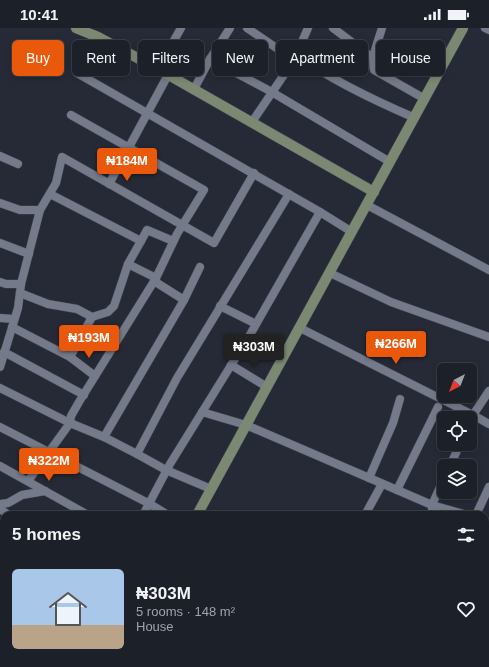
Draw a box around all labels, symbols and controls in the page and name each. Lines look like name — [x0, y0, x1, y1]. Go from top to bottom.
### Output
text: 10:41 — [20, 6, 58, 23]
chip: Buy — [12, 40, 64, 76]
chip: Rent — [72, 40, 130, 76]
chip: Filters — [138, 40, 204, 76]
chip: New — [212, 40, 268, 76]
chip: Apartment — [276, 40, 368, 76]
chip: House — [376, 40, 445, 76]
pin: ₦184M — [99, 148, 155, 182]
text: ₦184M — [106, 153, 148, 168]
pin: ₦193M — [61, 325, 117, 359]
text: ₦193M — [68, 330, 110, 345]
pin: ₦266M — [368, 331, 424, 365]
pin: ₦303M — [226, 334, 282, 368]
text: ₦266M — [375, 336, 417, 351]
text: ₦303M — [233, 339, 275, 354]
north arrow — [437, 363, 477, 403]
map controls — [437, 363, 477, 499]
button: locate — [437, 411, 477, 451]
pin: ₦322M — [21, 448, 77, 482]
text: ₦322M — [28, 453, 70, 468]
button: layers — [437, 459, 477, 499]
icon: filters — [455, 524, 477, 546]
text: 5 homes — [12, 525, 81, 544]
text: ₦303M — [136, 584, 191, 603]
icon: home — [44, 585, 92, 633]
icon: heart — [455, 598, 477, 620]
text: 5 rooms · 148 m² — [136, 604, 235, 619]
text: House — [136, 619, 174, 634]

